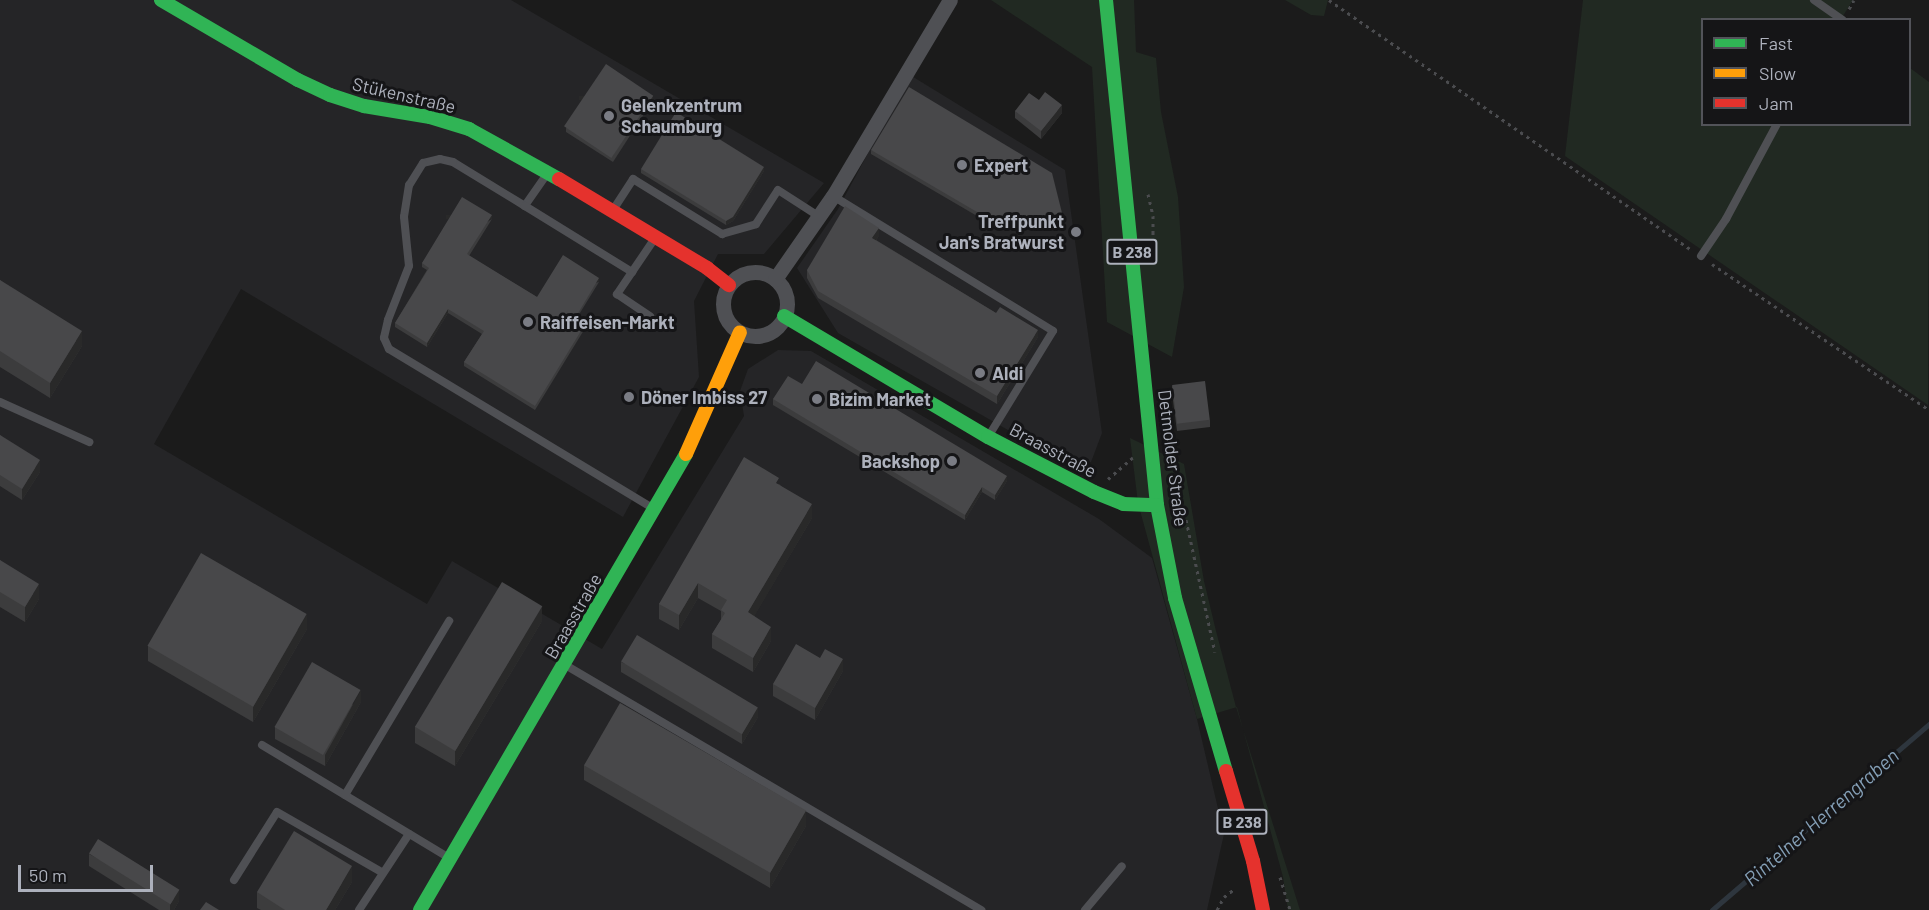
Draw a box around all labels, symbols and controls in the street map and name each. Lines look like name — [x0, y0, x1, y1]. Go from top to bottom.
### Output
legend — [1701, 18, 1911, 126]
text: Fast — [1759, 32, 1793, 54]
text: Slow — [1759, 62, 1796, 84]
street label: Stükenstraße — [350, 73, 458, 117]
text: Jam — [1759, 92, 1793, 114]
place label: Gelenkzentrum Schaumburg — [621, 95, 742, 138]
marker: Gelenkzentrum Schaumburg — [602, 109, 616, 123]
place label: Expert — [974, 154, 1028, 176]
marker: Expert — [955, 158, 969, 172]
place label: Treffpunkt Jan's Bratwurst — [939, 211, 1064, 254]
marker: Treffpunkt Jan's Bratwurst — [1069, 225, 1083, 239]
road number: B 238 — [1105, 239, 1159, 265]
place label: Raiffeisen-Markt — [540, 311, 675, 333]
marker: Raiffeisen-Markt — [521, 315, 535, 329]
place label: Aldi — [992, 362, 1023, 384]
marker: Aldi — [973, 366, 987, 380]
place label: Döner Imbiss 27 — [641, 386, 767, 408]
place label: Bizim Market — [829, 388, 931, 410]
street label: Detmolder Straße — [1154, 388, 1192, 528]
marker: Döner Imbiss 27 — [622, 390, 636, 404]
marker: Bizim Market — [810, 392, 824, 406]
street label: Braasstraße — [1006, 418, 1100, 482]
place label: Backshop — [861, 450, 940, 472]
marker: Backshop — [945, 454, 959, 468]
street label: Braasstraße — [540, 569, 606, 663]
water label: Rintelner Herrengraben — [1739, 743, 1903, 891]
road number: B 238 — [1215, 809, 1269, 835]
scale bar — [21, 853, 156, 891]
text: 50 m — [29, 864, 67, 886]

